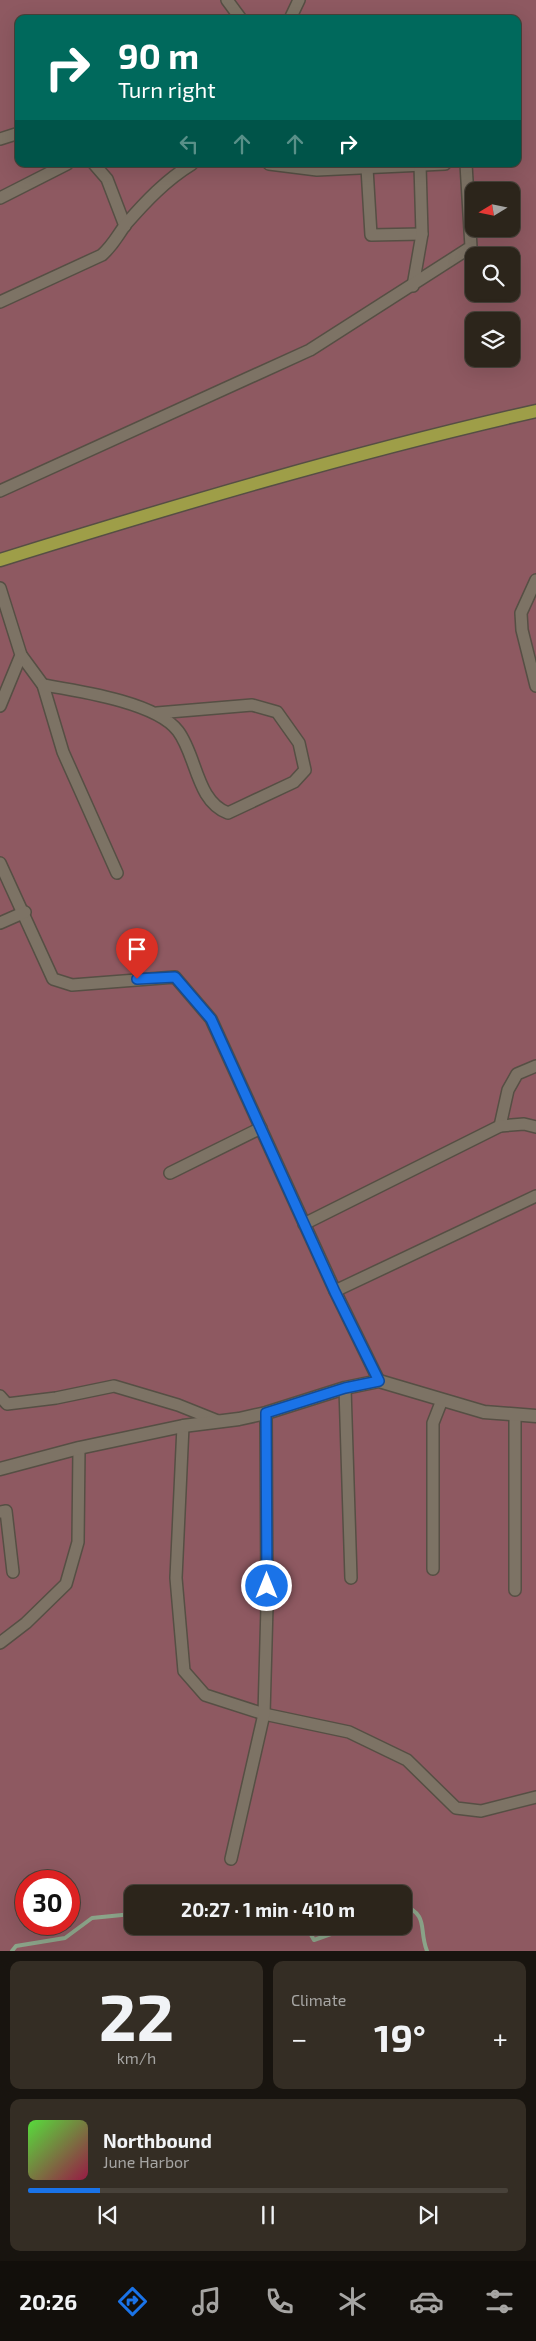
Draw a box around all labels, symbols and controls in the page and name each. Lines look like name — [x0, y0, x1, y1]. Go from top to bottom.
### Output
text: 90 m — [118, 34, 199, 76]
icon: right — [35, 35, 100, 100]
text: Turn right — [118, 76, 216, 102]
icon: left — [175, 130, 203, 158]
icon: ahead — [228, 130, 256, 158]
icon: ahead — [281, 130, 309, 158]
icon: right — [334, 130, 362, 158]
north arrow — [465, 182, 520, 238]
map controls — [465, 182, 520, 367]
button: search — [465, 247, 520, 302]
button: layers — [465, 312, 520, 367]
pin — [116, 928, 158, 979]
icon: arrive — [123, 935, 151, 963]
position arrow — [240, 1559, 292, 1611]
speed limit sign: 30 — [15, 1870, 80, 1935]
text: 20:27 · 1 min · 410 m — [181, 1898, 355, 1921]
text: 22 — [99, 1976, 174, 2054]
text: Climate — [291, 1990, 346, 2009]
text: 19° — [374, 2014, 426, 2060]
text: − — [291, 2021, 307, 2055]
text: + — [493, 2021, 508, 2055]
text: km/h — [117, 2048, 156, 2067]
text: Northbound — [103, 2129, 212, 2152]
text: June Harbor — [103, 2152, 190, 2171]
icon: previous — [94, 2201, 122, 2229]
icon: pause — [254, 2201, 282, 2229]
icon: next — [414, 2201, 442, 2229]
icon: directions — [115, 2284, 150, 2319]
icon: music — [189, 2284, 224, 2319]
icon: phone — [262, 2284, 297, 2319]
icon: climate — [335, 2284, 370, 2319]
icon: car — [409, 2284, 444, 2319]
icon: filters — [482, 2284, 517, 2319]
text: 20:26 — [19, 2288, 77, 2314]

